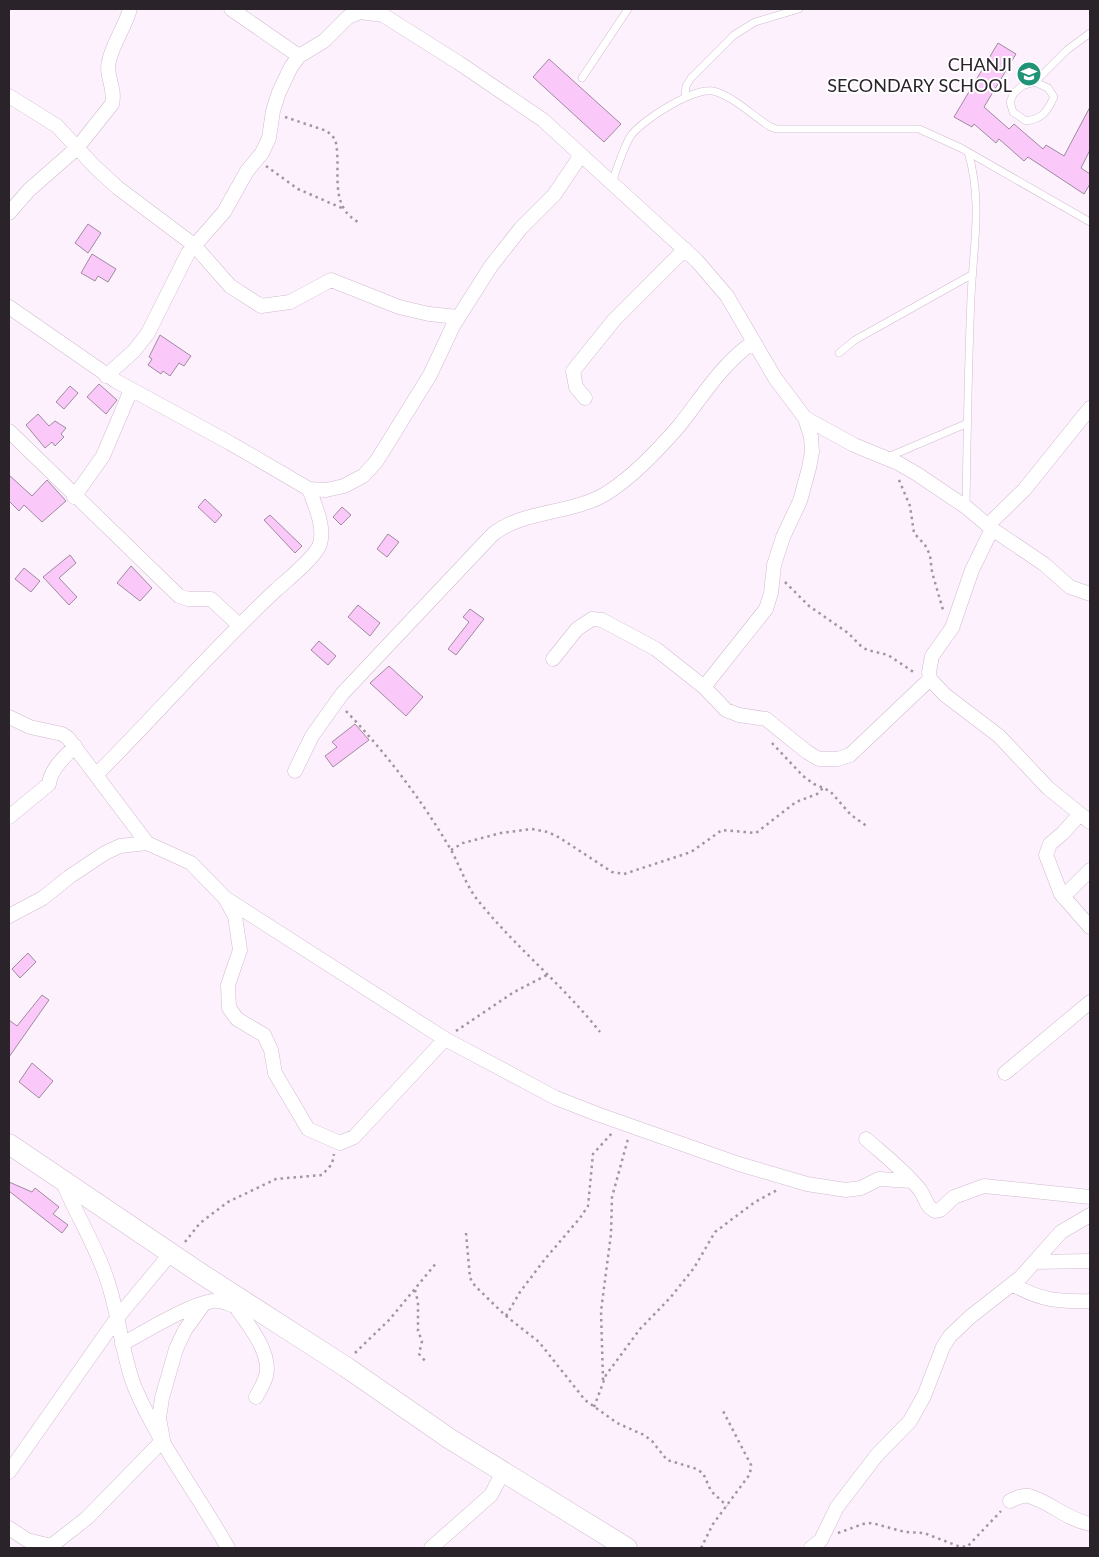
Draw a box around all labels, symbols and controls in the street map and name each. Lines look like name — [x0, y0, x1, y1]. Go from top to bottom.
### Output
place label: CHANJI SECONDARY SCHOOL — [827, 53, 1012, 96]
school or university icon: CHANJI SECONDARY SCHOOL — [1016, 61, 1042, 87]

